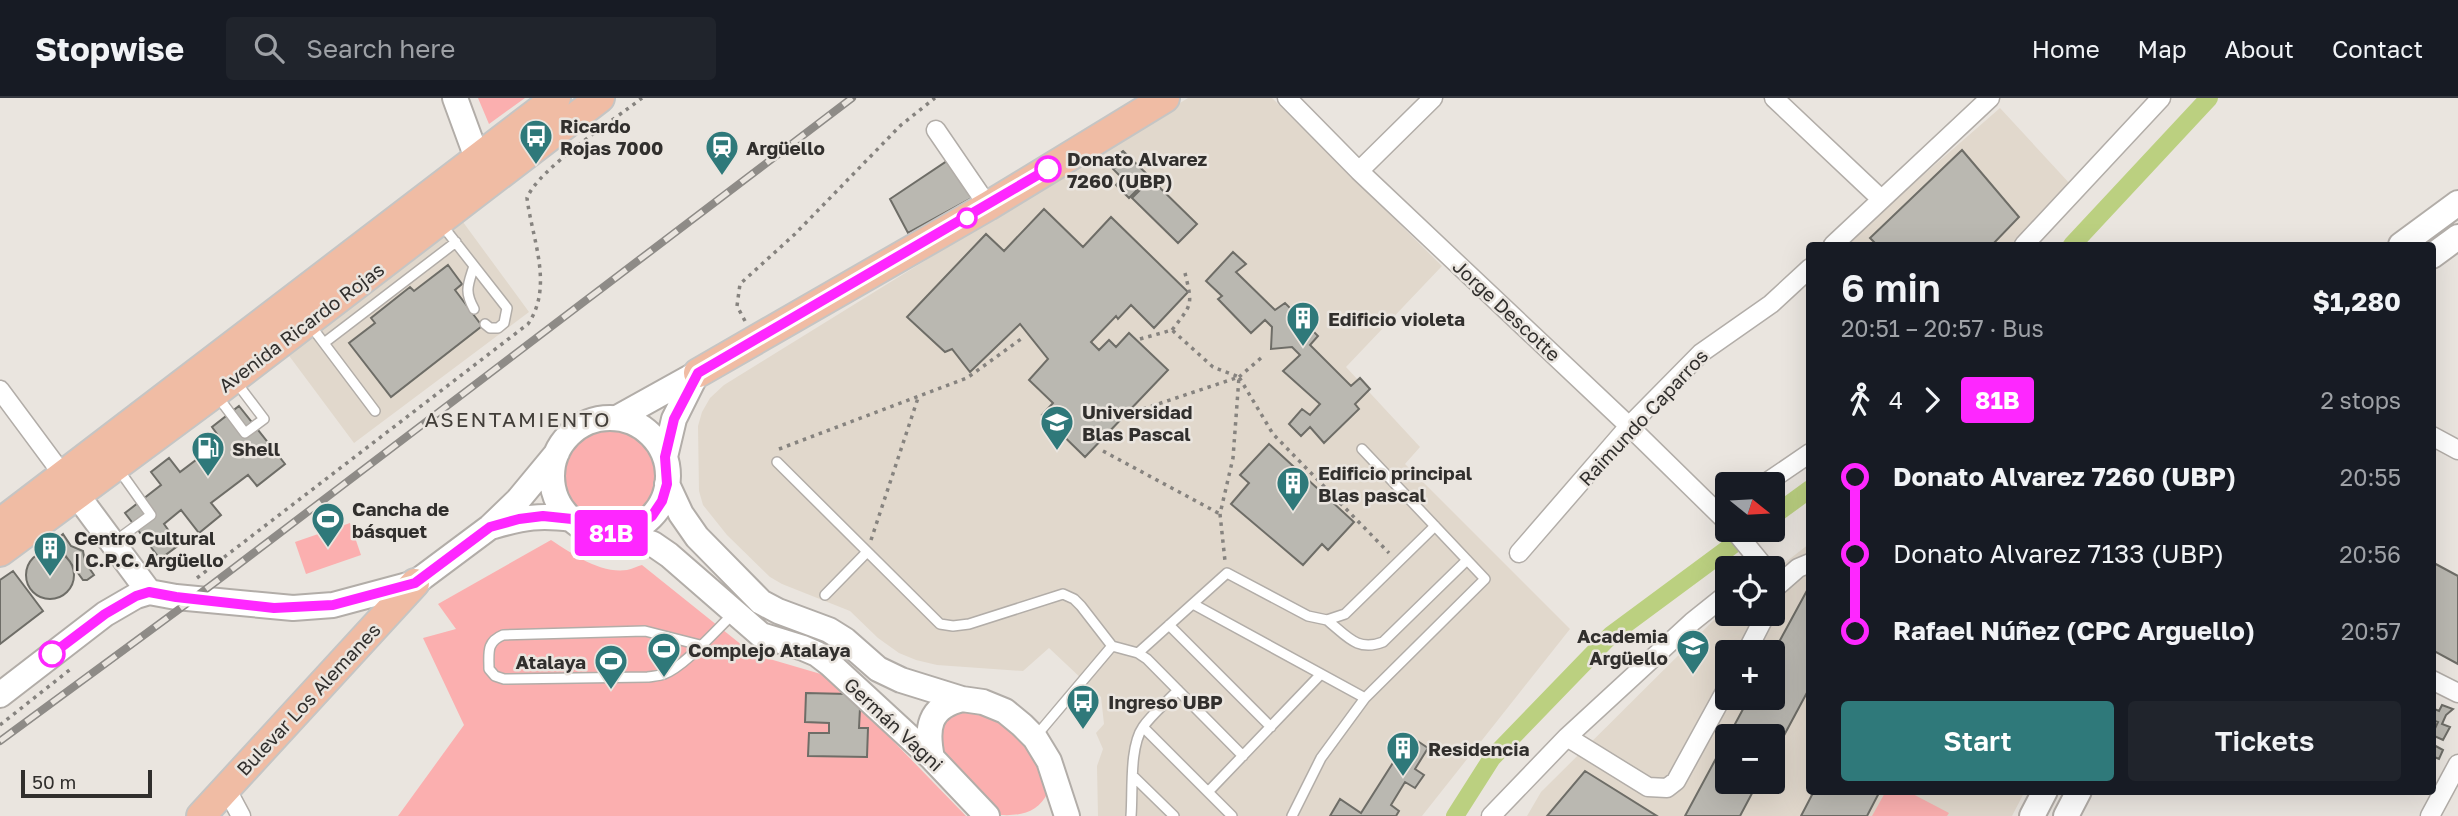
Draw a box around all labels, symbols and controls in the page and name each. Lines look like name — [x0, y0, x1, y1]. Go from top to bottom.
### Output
search box — [226, 17, 716, 80]
text: Stopwise — [35, 29, 184, 68]
icon: search — [250, 29, 288, 67]
text: Search here — [306, 33, 455, 64]
text: Home — [2032, 34, 2100, 63]
text: Map — [2138, 34, 2187, 63]
text: About — [2225, 34, 2294, 63]
text: Contact — [2332, 34, 2423, 63]
place label: Ricardo Rojas 7000 — [560, 114, 663, 159]
bus stop icon: Ricardo Rojas 7000 — [517, 117, 555, 166]
station icon: Argüello — [703, 128, 741, 177]
place label: Argüello — [746, 136, 825, 159]
place label: Donato Alvarez 7260 (UBP) — [1067, 147, 1208, 192]
marker: Donato Alvarez 7260 (UBP) — [1035, 156, 1061, 182]
unlabelled marker — [957, 208, 977, 228]
street label: Jorge Descotte — [1448, 254, 1566, 366]
street label: Avenida Ricardo Rojas — [214, 257, 388, 397]
text: 6 min — [1841, 265, 1941, 310]
text: $1,280 — [2312, 286, 2401, 317]
building icon: Edificio violeta — [1284, 299, 1322, 348]
place label: Edificio violeta — [1328, 307, 1465, 330]
text: 20:51 – 20:57 · Bus — [1841, 314, 2044, 342]
street label: Raimundo Caparros — [1574, 344, 1712, 490]
icon: walk — [1841, 381, 1879, 419]
icon: forward — [1913, 381, 1951, 419]
text: 81B — [1975, 385, 2020, 414]
text: 4 — [1889, 386, 1903, 414]
text: 2 stops — [2320, 386, 2401, 414]
place label: Universidad Blas Pascal — [1082, 400, 1192, 445]
school or university icon: Universidad Blas Pascal — [1038, 403, 1076, 452]
district label: ASENTAMIENTO — [424, 406, 612, 432]
fuel station icon: Shell — [189, 429, 227, 478]
place label: Shell — [232, 437, 280, 460]
place label: Edificio principal Blas pascal — [1318, 461, 1472, 506]
text: Donato Alvarez 7260 (UBP) — [1893, 461, 2236, 492]
text: 20:55 — [2340, 463, 2401, 491]
building icon: Edificio principal Blas pascal — [1274, 464, 1312, 513]
north arrow — [1715, 472, 1785, 542]
map controls — [1715, 472, 1785, 794]
place label: Cancha de básquet — [352, 497, 449, 542]
sports icon: Cancha de básquet — [309, 500, 347, 549]
line badge: 81B — [571, 510, 651, 556]
text: 81B — [589, 518, 633, 547]
place label: Centro Cultural | C.P.C. Argüello — [74, 526, 224, 571]
building icon: Centro Cultural | C.P.C. Argüello — [31, 529, 69, 578]
text: Donato Alvarez 7133 (UBP) — [1893, 538, 2224, 569]
text: 20:56 — [2339, 540, 2401, 568]
button: locate — [1715, 556, 1785, 626]
text: Rafael Núñez (CPC Arguello) — [1893, 615, 2255, 646]
text: 20:57 — [2341, 617, 2401, 645]
street label: Bulevar Los Alemanes — [231, 618, 385, 780]
place label: Academia Argüello — [1577, 624, 1668, 669]
school or university icon: Academia Argüello — [1674, 627, 1712, 676]
sports icon: Complejo Atalaya — [645, 630, 683, 679]
place label: Complejo Atalaya — [688, 638, 850, 661]
button: + — [1715, 640, 1785, 710]
unlabelled marker — [39, 641, 65, 667]
sports icon: Atalaya — [592, 642, 630, 691]
place label: Atalaya — [516, 650, 586, 673]
street label: Germán Vagni — [840, 672, 948, 776]
bus stop icon: Ingreso UBP — [1064, 682, 1102, 731]
place label: Ingreso UBP — [1108, 690, 1223, 713]
button: Start — [1841, 701, 2114, 781]
button: Tickets — [2128, 701, 2401, 781]
button: − — [1715, 724, 1785, 794]
building icon: Residencia — [1384, 729, 1422, 778]
place label: Residencia — [1428, 737, 1530, 760]
scale bar — [21, 767, 152, 799]
text: 50 m — [32, 770, 76, 793]

